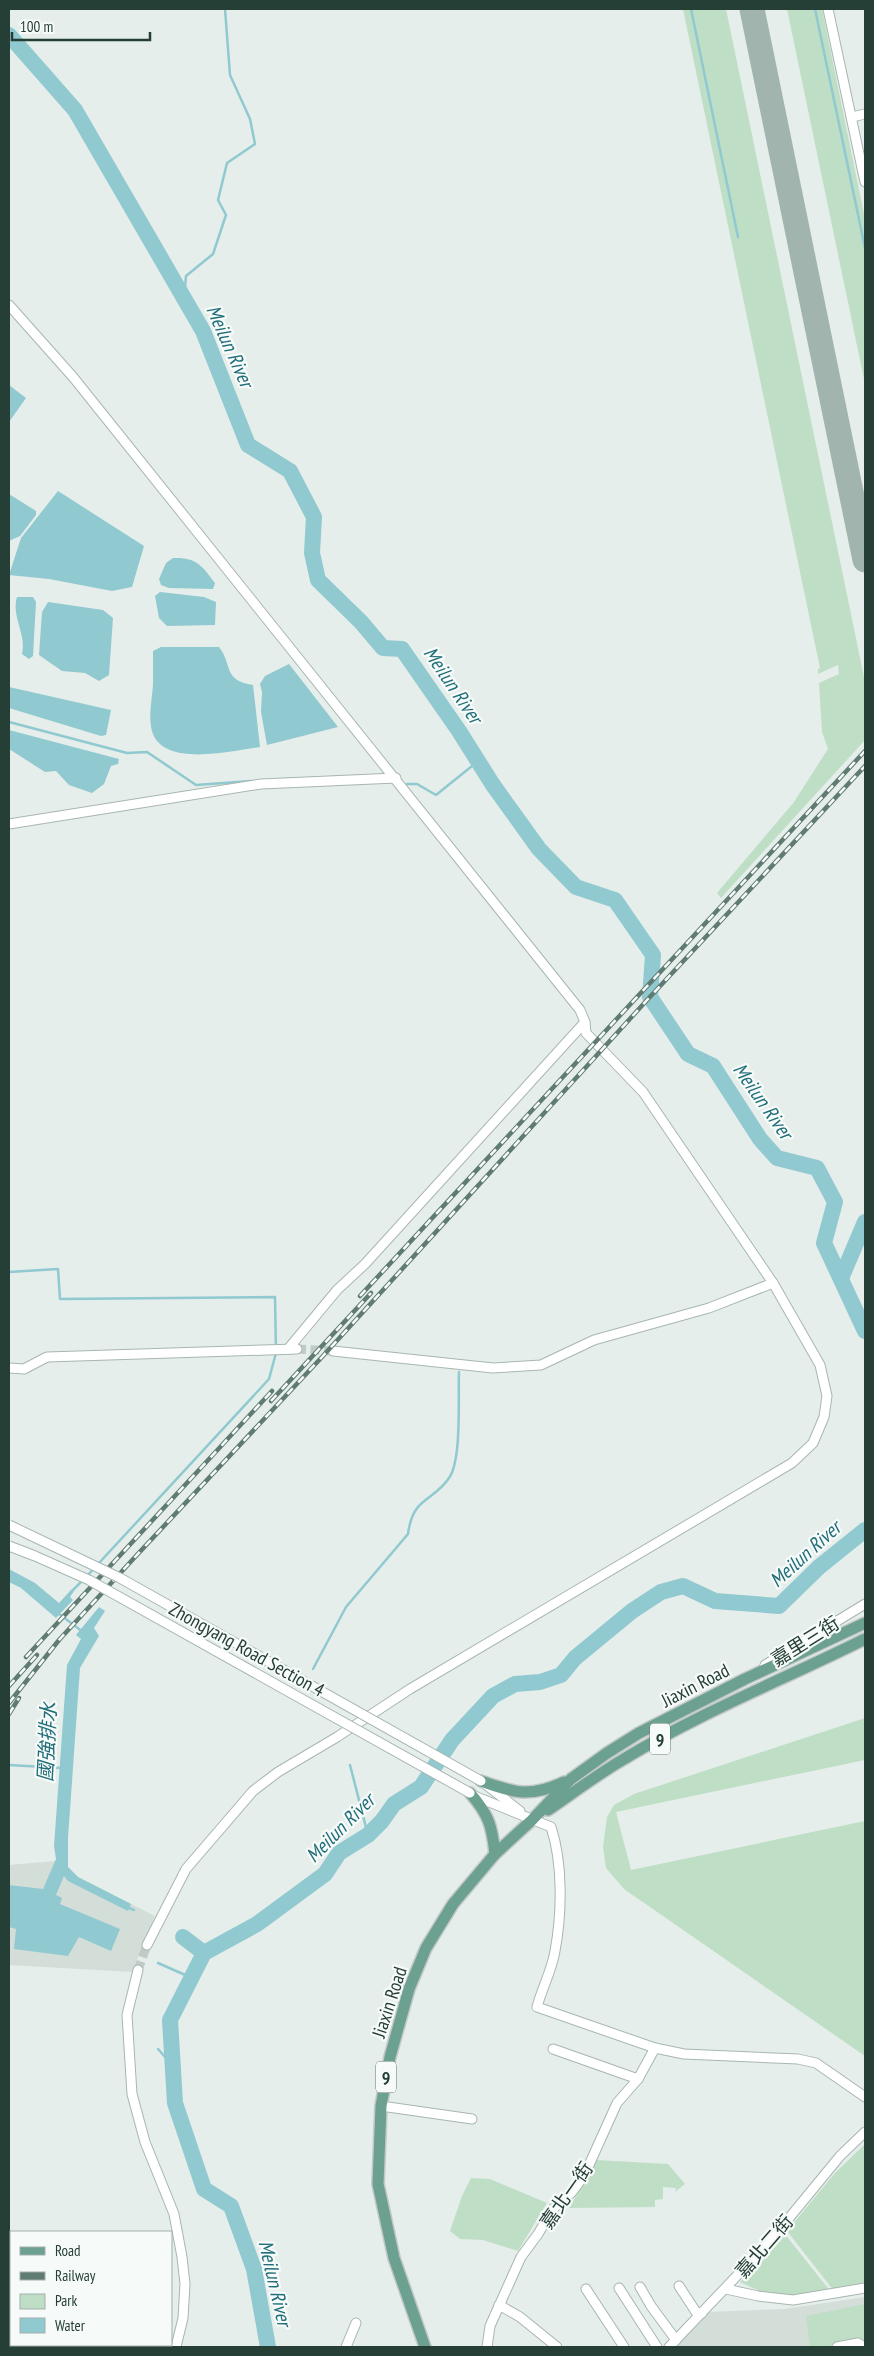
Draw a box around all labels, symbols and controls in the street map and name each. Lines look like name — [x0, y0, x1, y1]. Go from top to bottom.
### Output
scale bar — [12, 10, 150, 42]
text: 100 m — [20, 17, 53, 36]
water label: Meilun River — [200, 301, 261, 393]
water label: Meilun River — [418, 642, 490, 730]
water label: Meilun River — [727, 1058, 800, 1146]
water label: Meilun River — [764, 1513, 848, 1593]
street label: Zhongyang Road Section 4 — [165, 1596, 329, 1702]
street label: 嘉里三街 — [766, 1611, 844, 1671]
street label: Jiaxin Road — [656, 1658, 733, 1713]
water label: 國強排水 — [32, 1700, 62, 1783]
road number: 9 — [650, 1724, 670, 1755]
water label: Meilun River — [300, 1786, 382, 1868]
street label: Jiaxin Road — [366, 1964, 412, 2041]
road number: 9 — [376, 2062, 396, 2092]
street label: 嘉北一街 — [534, 2157, 598, 2233]
street label: 嘉北二街 — [730, 2209, 798, 2283]
legend — [10, 2231, 172, 2346]
water label: Meilun River — [253, 2238, 298, 2331]
text: Road — [55, 2241, 81, 2260]
text: Railway — [55, 2266, 96, 2285]
text: Park — [55, 2291, 77, 2310]
text: Water — [55, 2316, 86, 2335]

